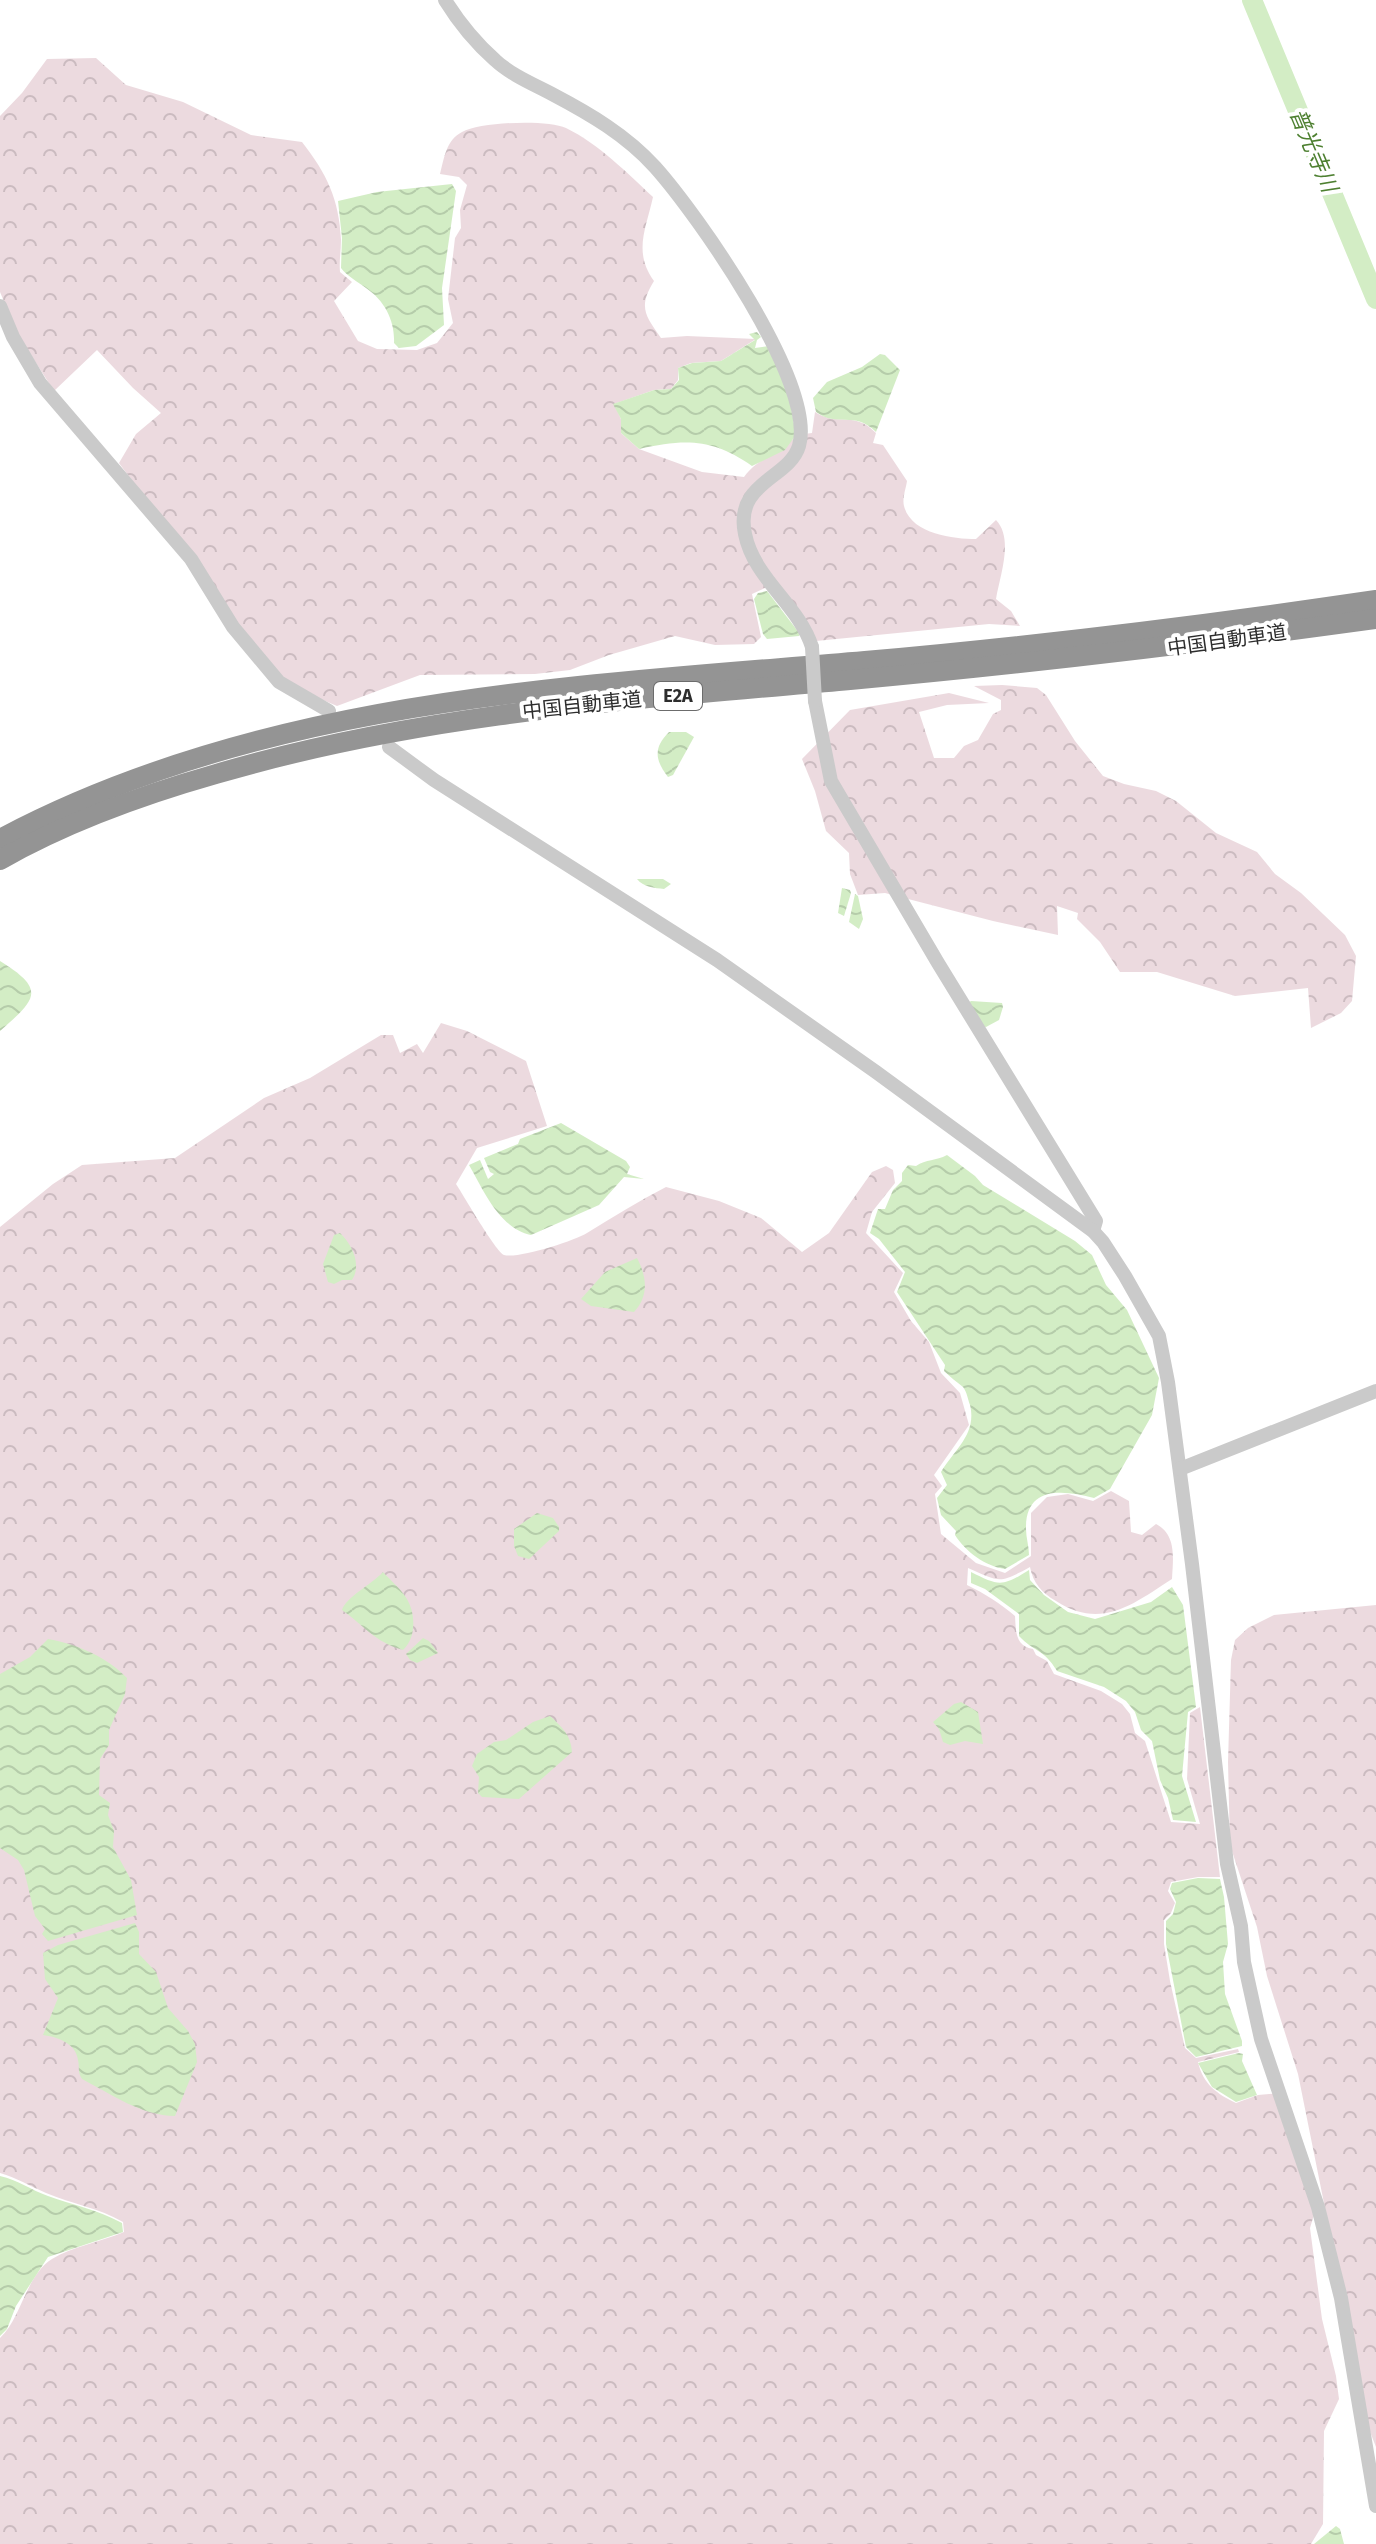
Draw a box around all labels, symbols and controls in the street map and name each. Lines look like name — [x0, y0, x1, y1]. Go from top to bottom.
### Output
water label: 普光寺川 — [1284, 104, 1344, 198]
street label: 中国自動車道 — [1166, 620, 1288, 660]
road number: E2A — [654, 682, 702, 710]
street label: 中国自動車道 — [521, 687, 643, 723]

